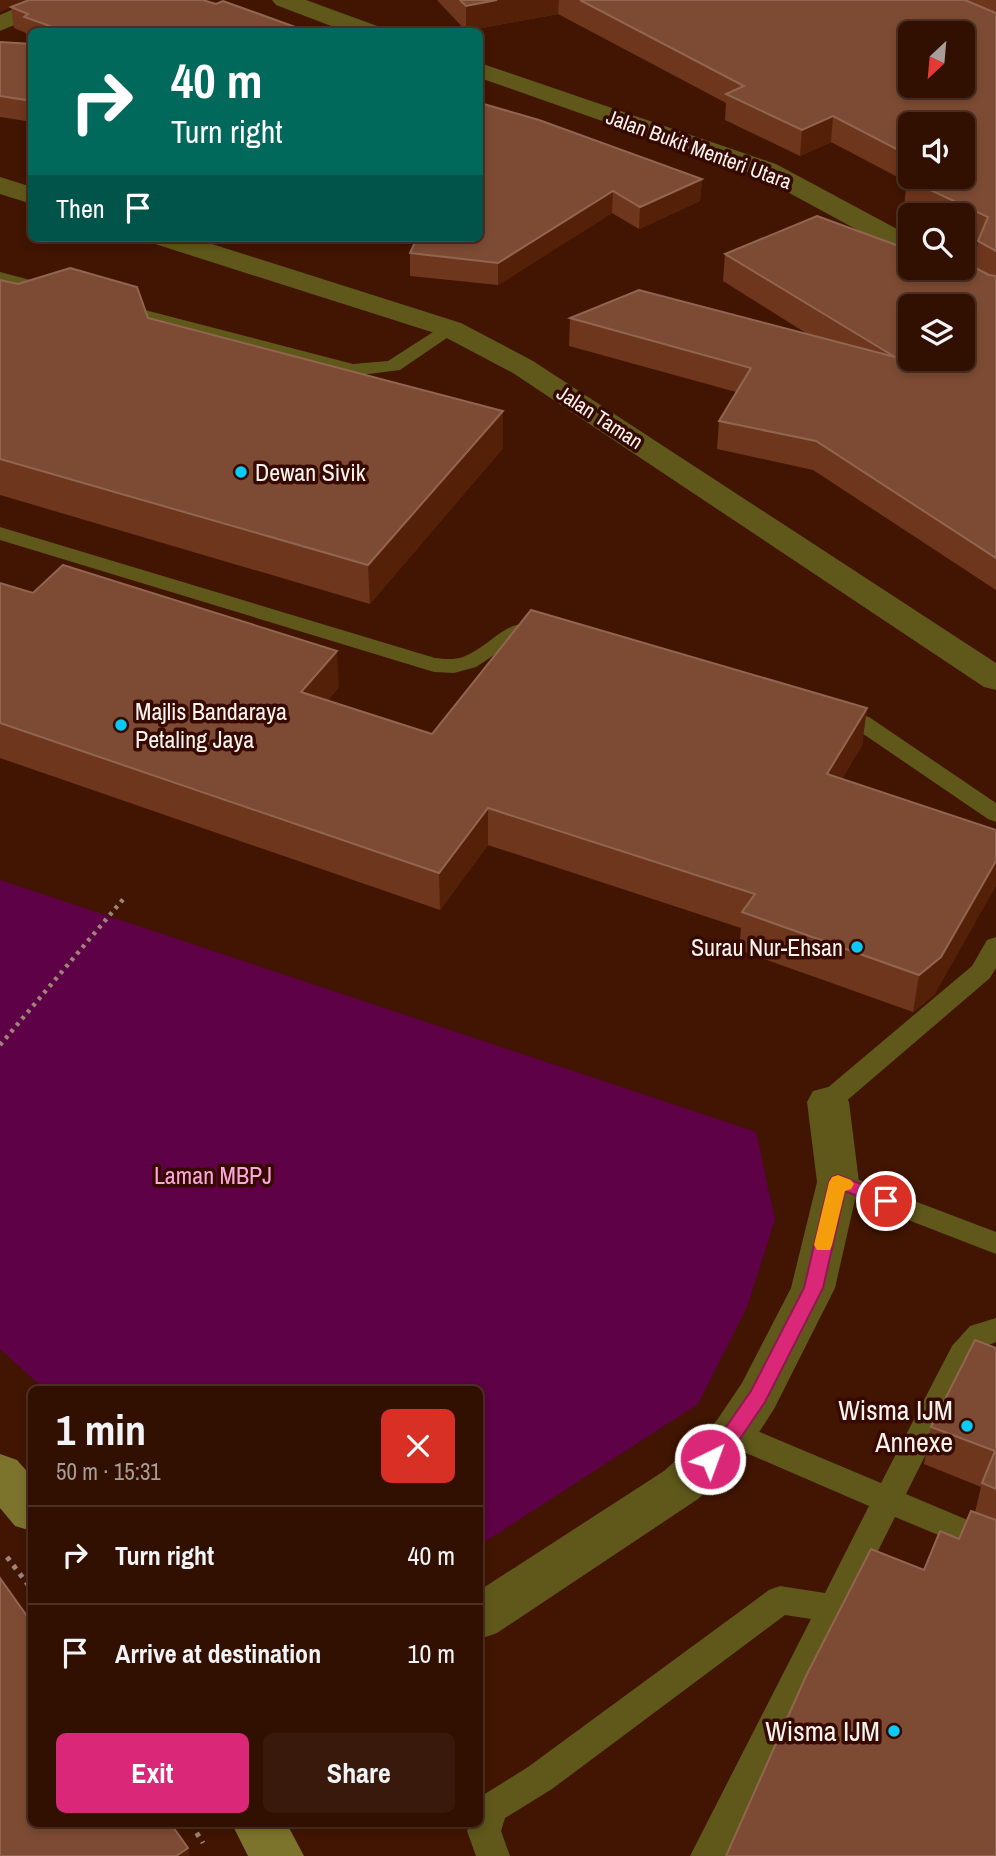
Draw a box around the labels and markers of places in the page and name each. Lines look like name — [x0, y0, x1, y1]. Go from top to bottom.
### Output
place label: Dewan Sivik — [255, 456, 366, 488]
marker: Dewan Sivik — [233, 464, 249, 480]
place label: Majlis Bandaraya Petaling Jaya — [135, 695, 287, 755]
marker: Majlis Bandaraya Petaling Jaya — [113, 717, 129, 733]
place label: Surau Nur-Ehsan — [691, 931, 843, 963]
marker: Surau Nur-Ehsan — [849, 939, 865, 955]
pin — [856, 1171, 916, 1231]
place label: Wisma IJM Annexe — [838, 1391, 953, 1461]
marker: Wisma IJM Annexe — [959, 1418, 975, 1434]
place label: Wisma IJM — [765, 1712, 880, 1750]
marker: Wisma IJM — [886, 1723, 902, 1739]

